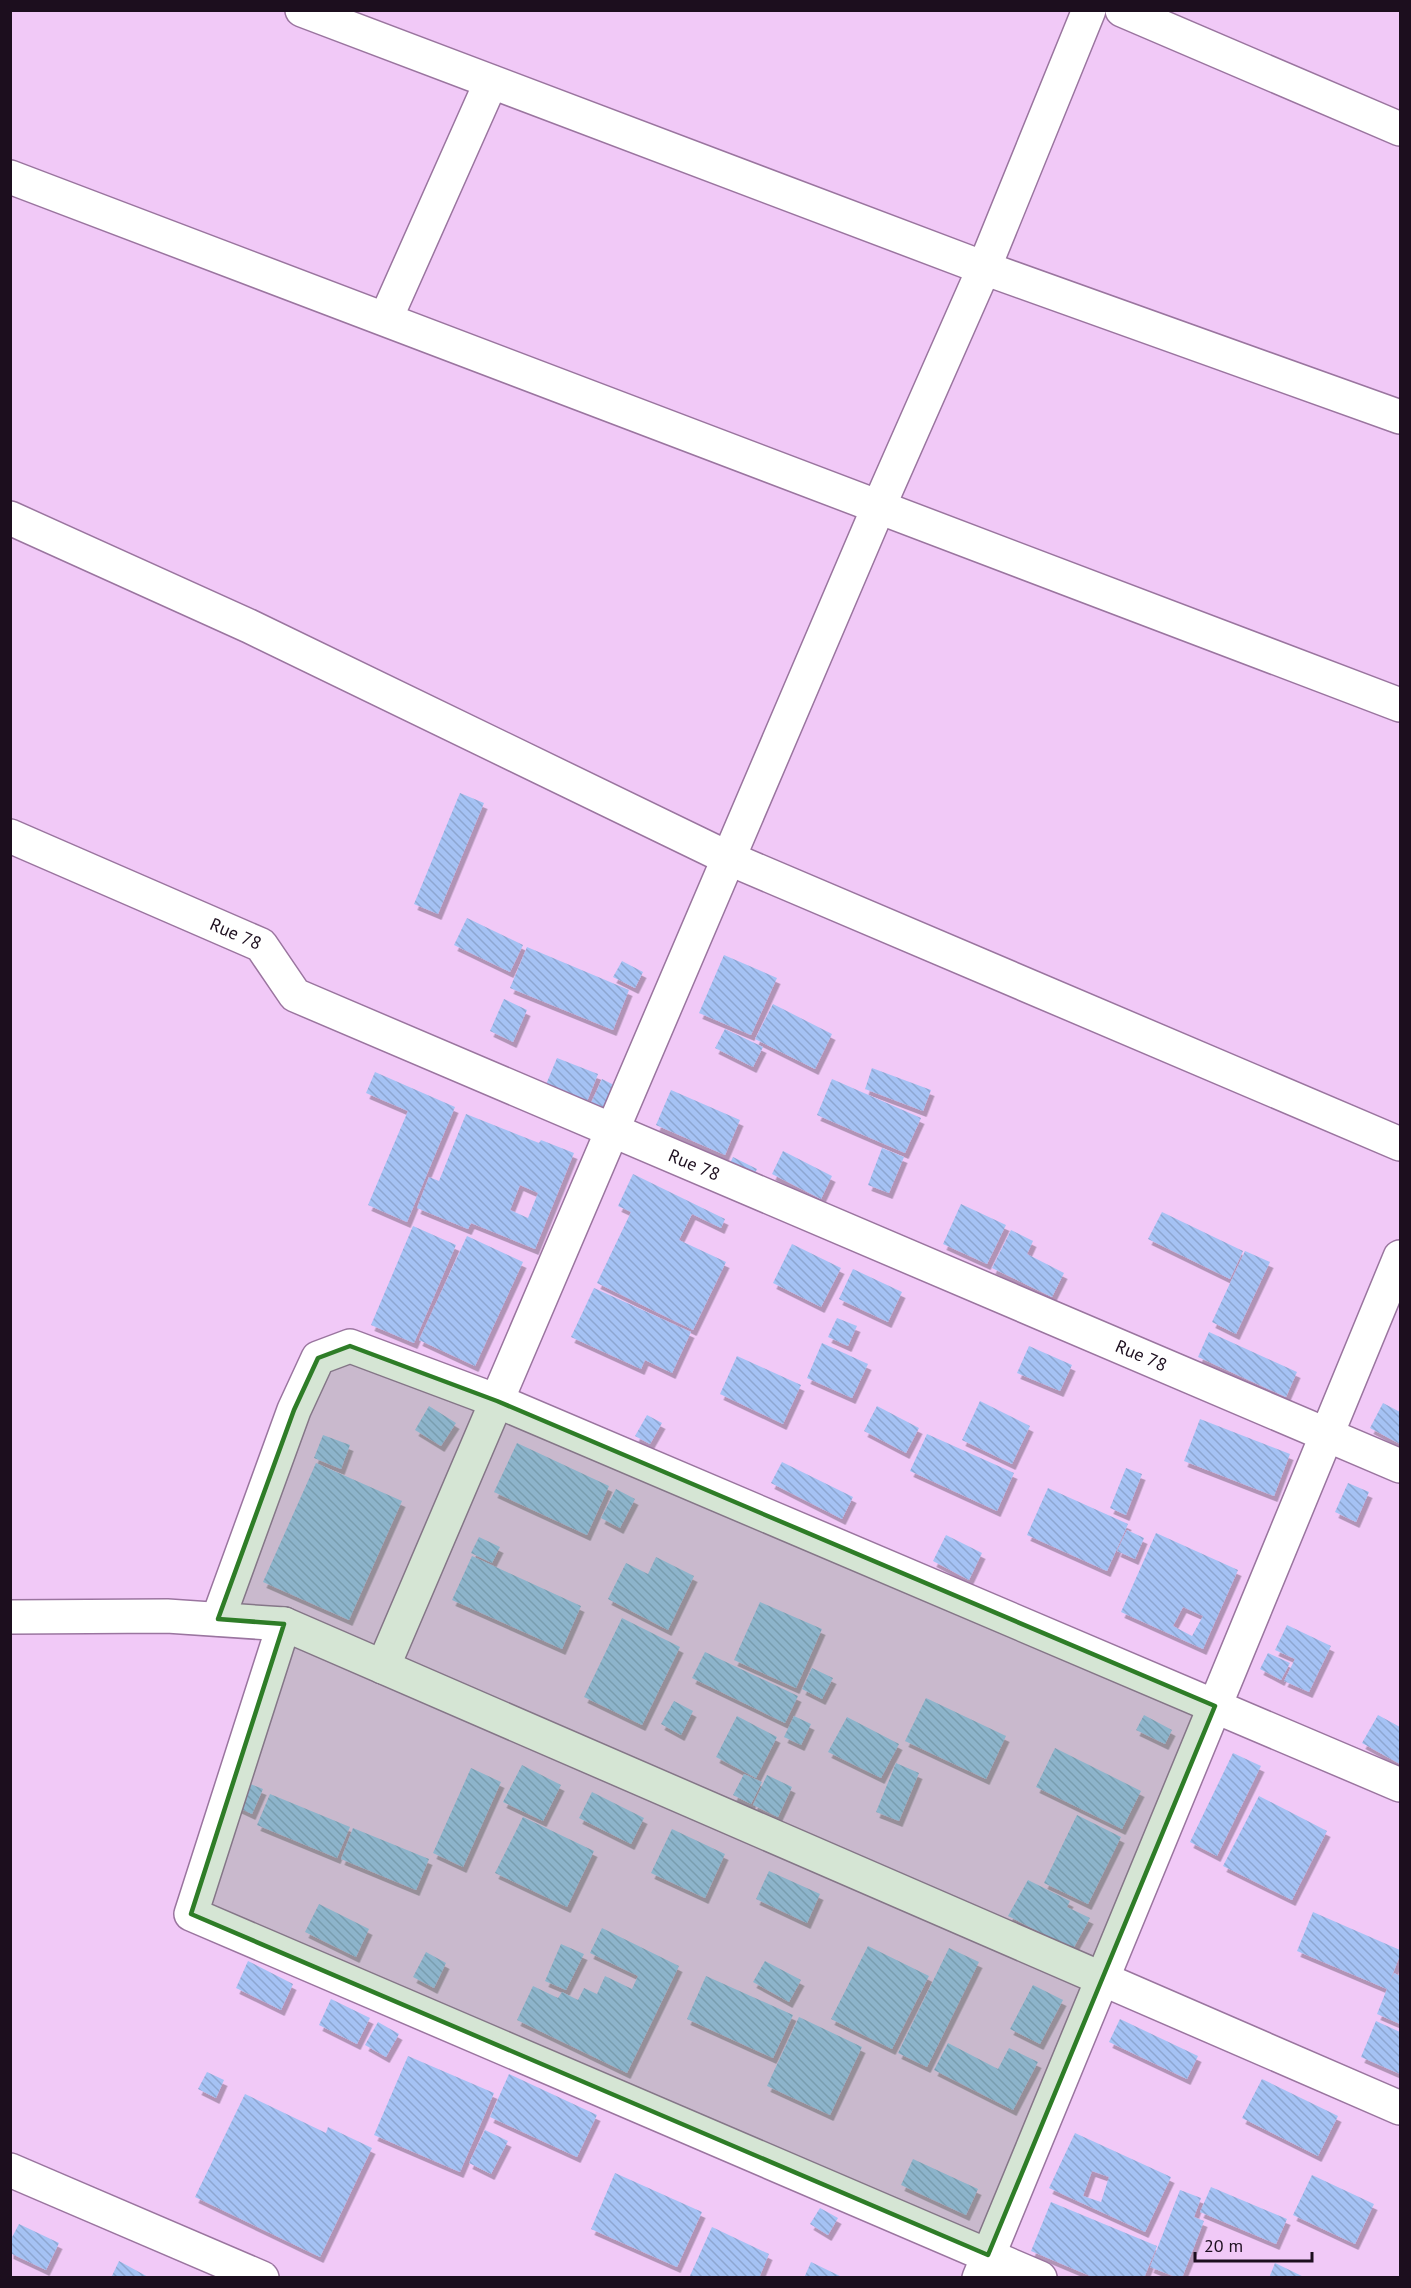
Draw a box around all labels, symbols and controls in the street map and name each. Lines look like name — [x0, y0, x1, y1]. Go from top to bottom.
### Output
street label: Rue 78 — [207, 912, 265, 955]
street label: Rue 78 — [665, 1144, 724, 1186]
street label: Rue 78 — [1112, 1334, 1171, 1376]
scale bar — [1195, 2225, 1312, 2263]
text: 20 m — [1204, 2234, 1243, 2257]

